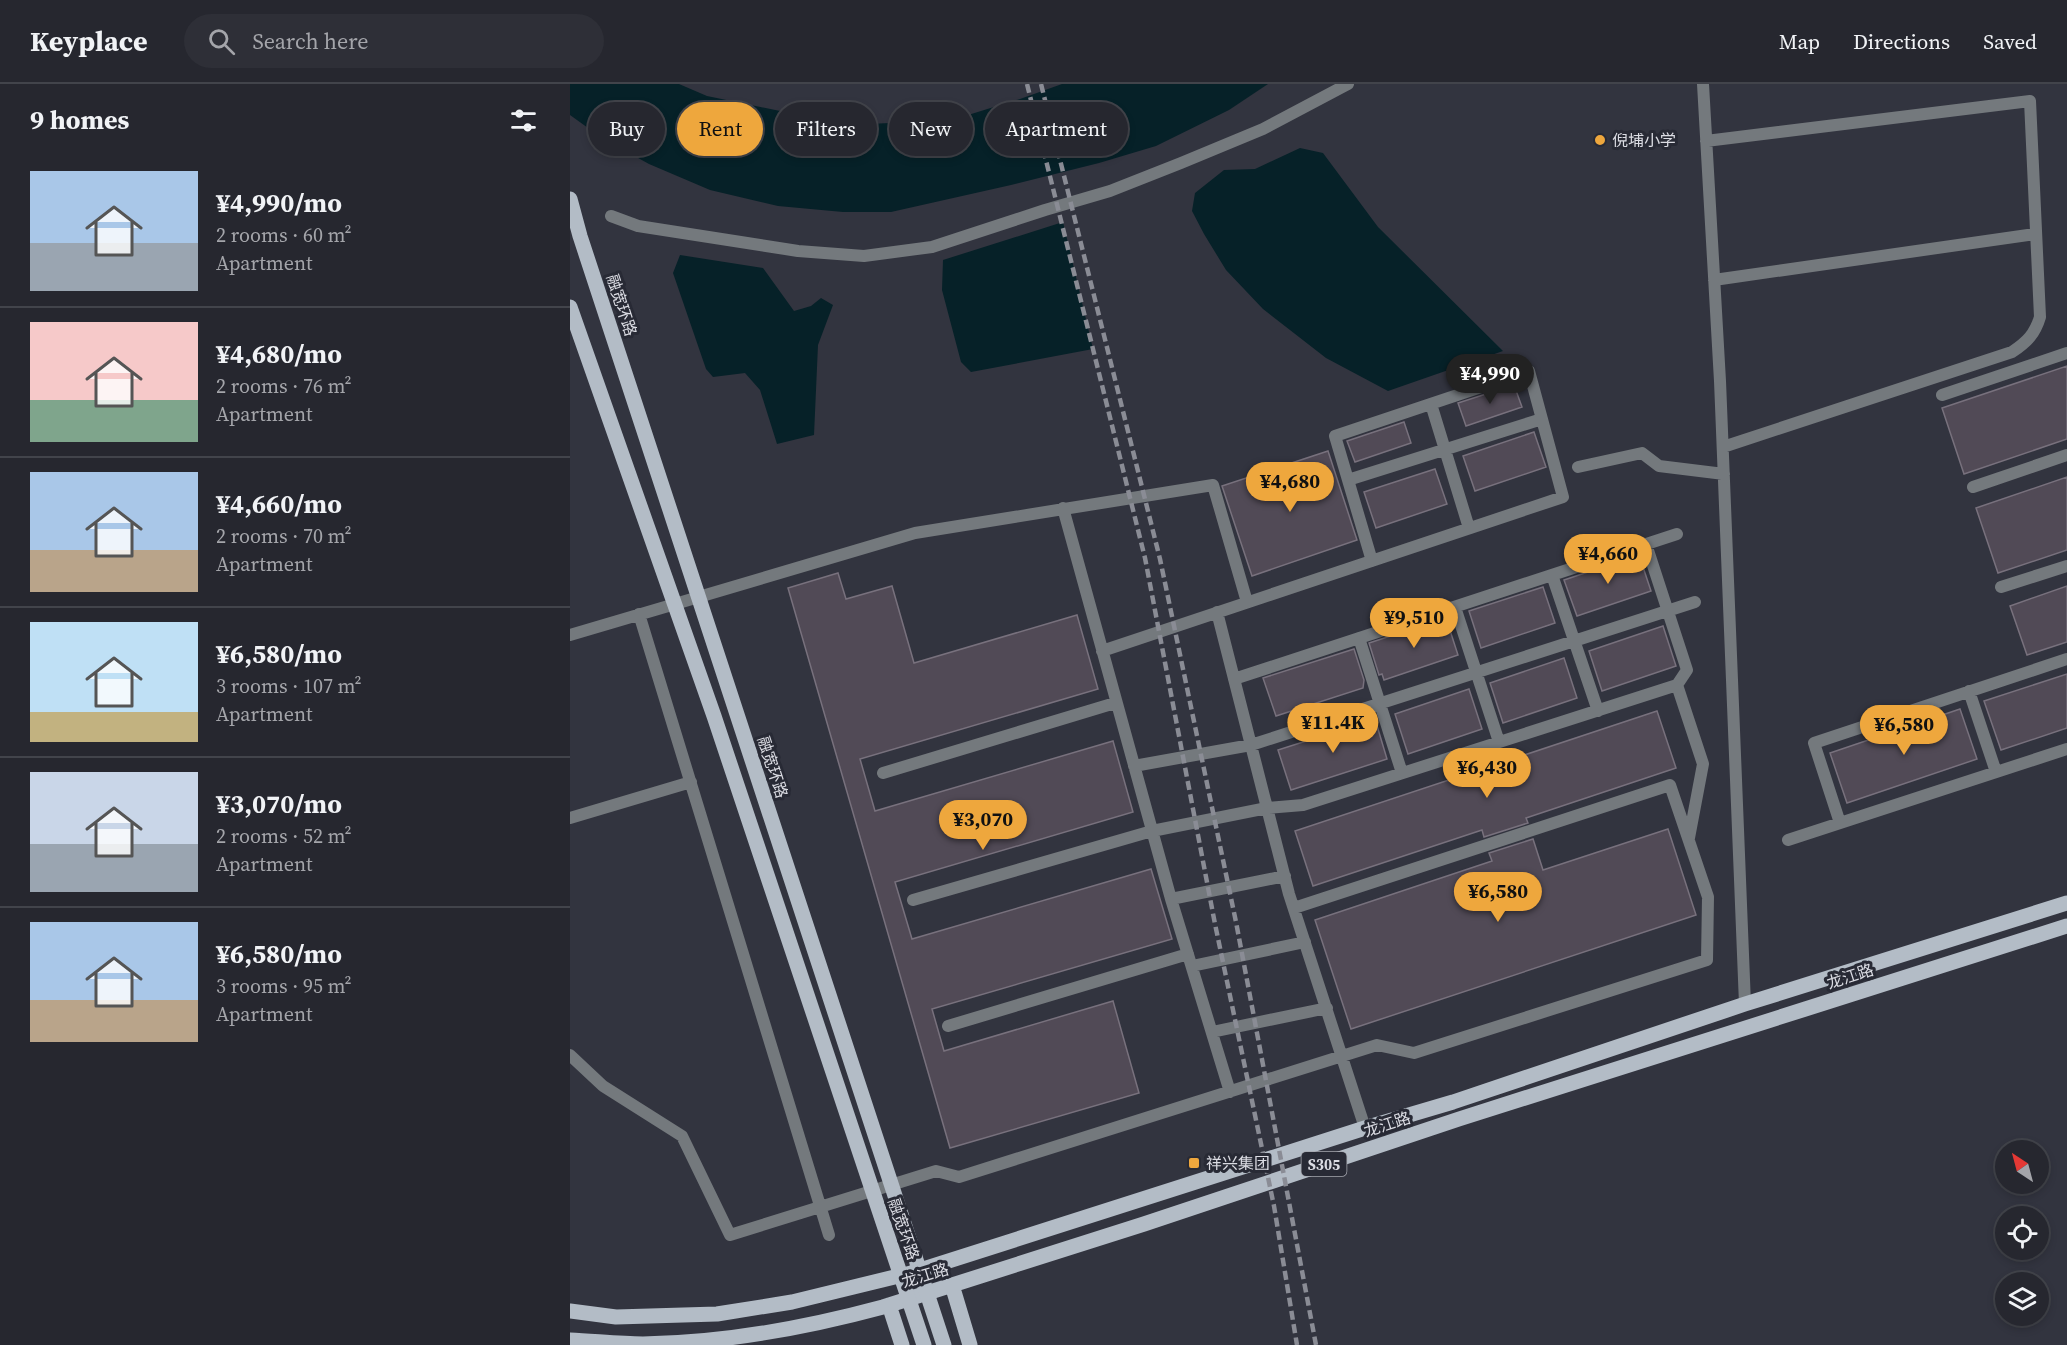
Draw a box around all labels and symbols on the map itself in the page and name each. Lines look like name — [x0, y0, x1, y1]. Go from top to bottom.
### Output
place label: 倪埔小学 — [1612, 129, 1676, 151]
marker: 倪埔小学 — [1593, 133, 1607, 147]
street label: 融宽环路 — [602, 271, 642, 339]
pin: ¥4,990 — [1441, 354, 1539, 405]
pin: ¥4,680 — [1241, 462, 1339, 513]
pin: ¥4,660 — [1559, 534, 1657, 585]
pin: ¥9,510 — [1365, 598, 1463, 649]
pin: ¥11.4K — [1284, 703, 1382, 754]
pin: ¥6,580 — [1855, 705, 1953, 756]
street label: 融宽环路 — [753, 733, 793, 801]
pin: ¥6,430 — [1438, 748, 1536, 799]
pin: ¥3,070 — [934, 800, 1032, 851]
pin: ¥6,580 — [1449, 872, 1547, 923]
street label: 龙江路 — [1824, 958, 1876, 994]
street label: 龙江路 — [1361, 1106, 1413, 1142]
north arrow — [1995, 1140, 2049, 1194]
place label: 祥兴集团 — [1206, 1152, 1270, 1174]
road number: S305 — [1302, 1152, 1347, 1176]
marker: 祥兴集团 — [1187, 1156, 1201, 1170]
street label: 融宽环路 — [883, 1195, 925, 1263]
street label: 龙江路 — [899, 1257, 951, 1293]

